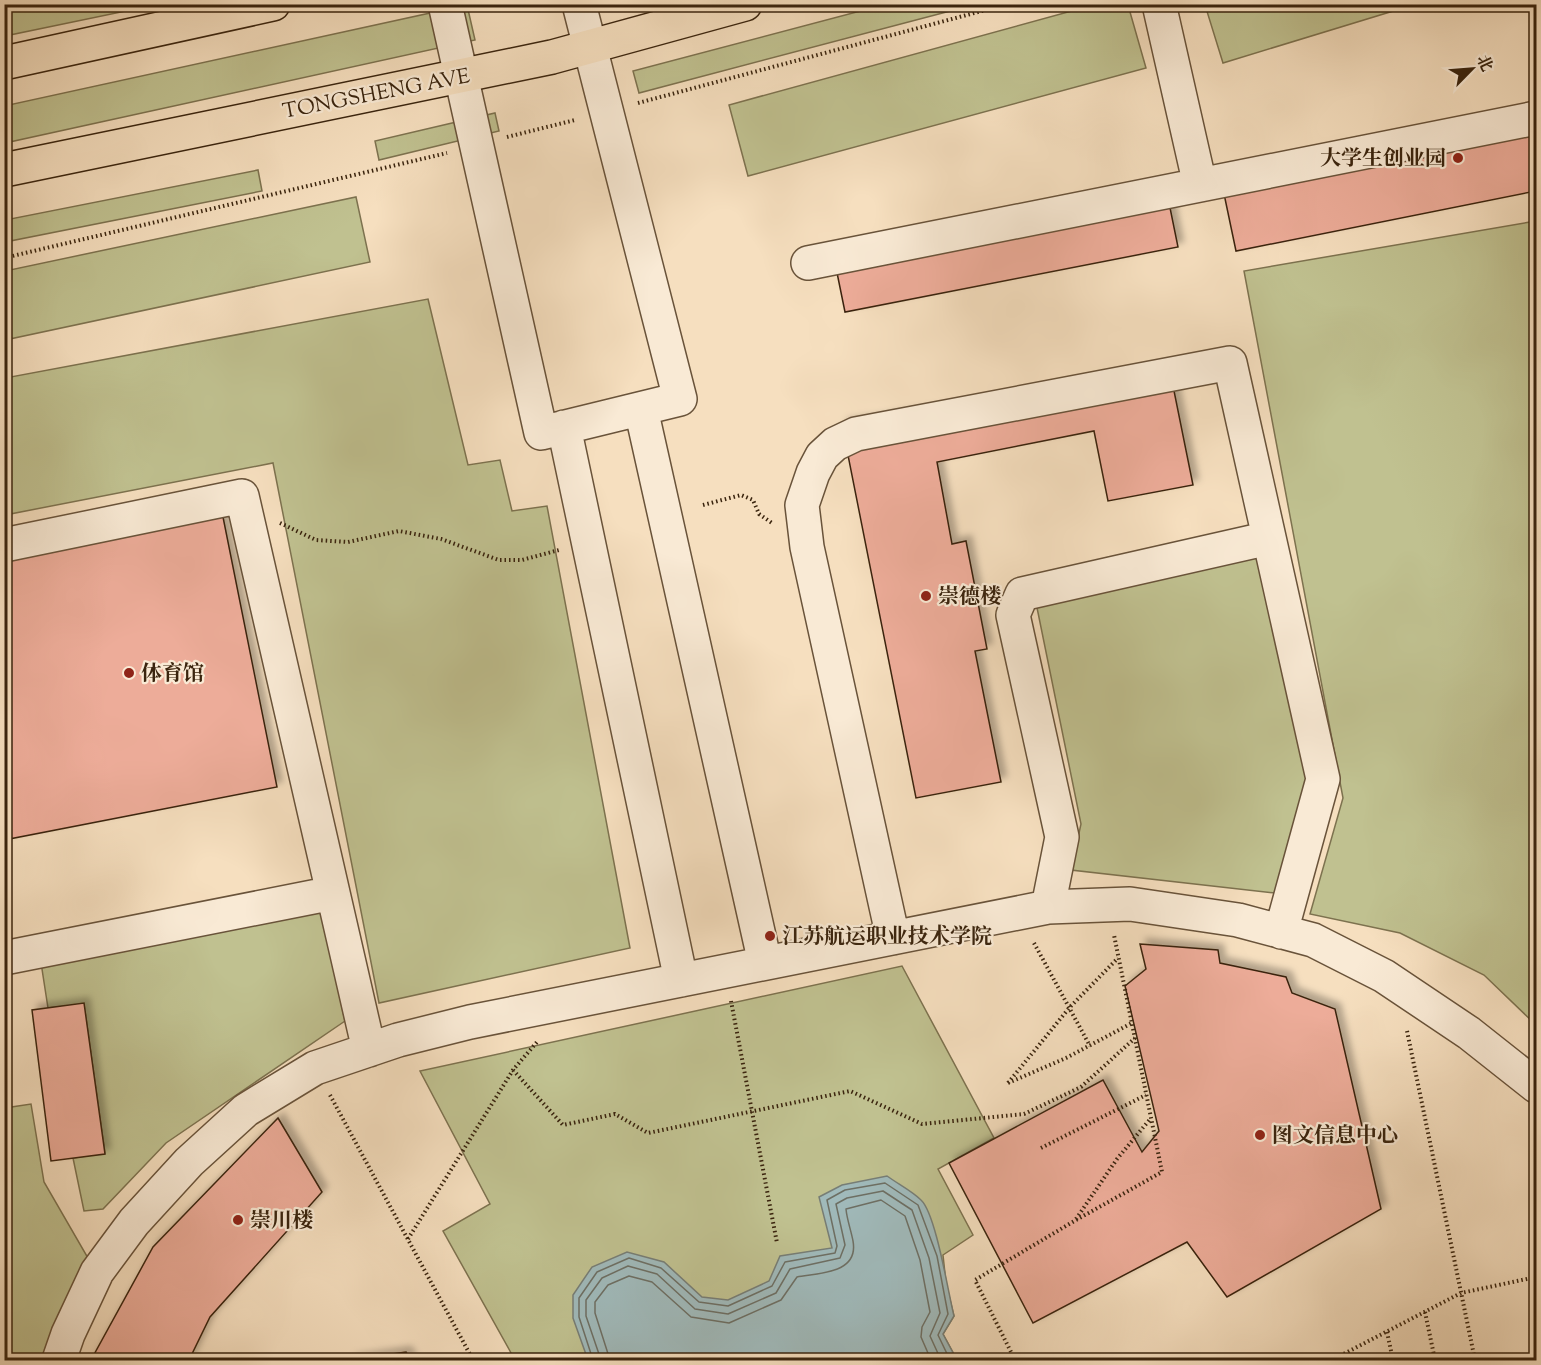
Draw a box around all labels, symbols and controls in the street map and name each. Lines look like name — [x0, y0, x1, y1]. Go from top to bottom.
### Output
north arrow — [1442, 39, 1502, 99]
text: 北 — [1470, 52, 1497, 76]
street label: TONGSHENG AVE — [280, 62, 473, 128]
place label: 大学生创业园 — [1320, 145, 1446, 175]
marker: 大学生创业园 — [1451, 151, 1465, 165]
place label: 崇德楼 — [938, 583, 1001, 613]
marker: 崇德楼 — [919, 589, 933, 603]
place label: 体育馆 — [141, 660, 204, 690]
marker: 体育馆 — [122, 666, 136, 680]
place label: 江苏航运职业技术学院 — [782, 923, 992, 953]
marker: 江苏航运职业技术学院 — [763, 929, 777, 943]
place label: 图文信息中心 — [1272, 1122, 1398, 1152]
marker: 图文信息中心 — [1253, 1128, 1267, 1142]
place label: 崇川楼 — [250, 1207, 313, 1237]
marker: 崇川楼 — [231, 1213, 245, 1227]

